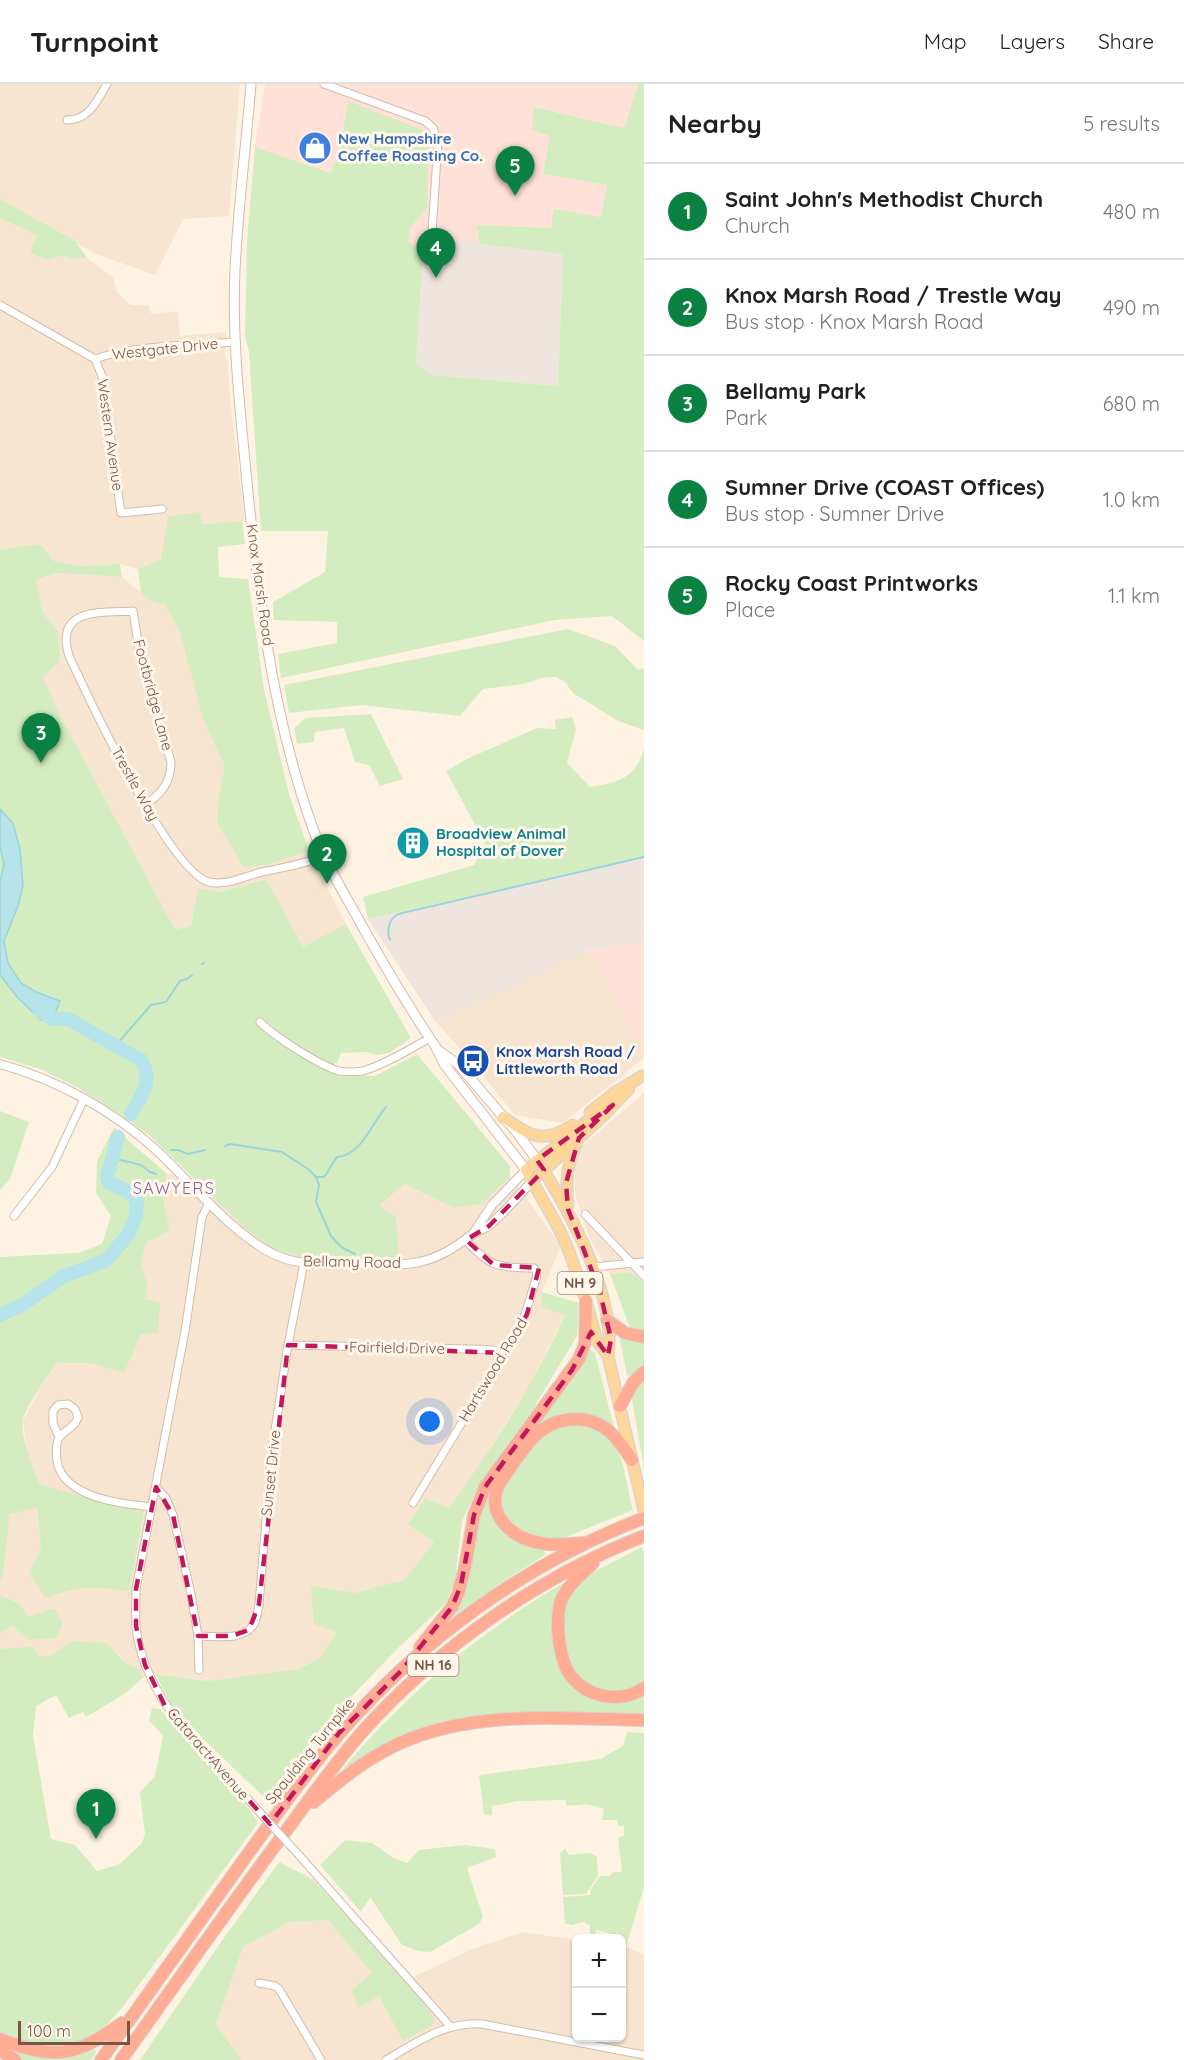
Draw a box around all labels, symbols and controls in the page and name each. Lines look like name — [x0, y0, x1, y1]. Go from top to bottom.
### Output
text: Turnpoint — [30, 24, 159, 59]
text: Map — [924, 28, 967, 54]
text: Layers — [1000, 28, 1065, 54]
text: Share — [1098, 28, 1154, 54]
text: Nearby — [668, 107, 762, 140]
text: 5 results — [1083, 111, 1160, 136]
place label: New Hampshire Coffee Roasting Co. — [338, 129, 483, 165]
shop icon: New Hampshire Coffee Roasting Co. — [297, 130, 333, 166]
pin: 5 — [496, 147, 534, 196]
text: Saint John's Methodist Church — [725, 185, 1043, 213]
text: 1 — [684, 199, 691, 224]
text: 480 m — [1103, 199, 1160, 224]
text: Church — [725, 213, 790, 238]
pin: 4 — [416, 228, 456, 278]
text: Knox Marsh Road / Trestle Way — [725, 281, 1061, 309]
text: 2 — [682, 295, 693, 320]
text: 490 m — [1103, 295, 1160, 320]
text: Bus stop · Knox Marsh Road — [725, 309, 983, 334]
street label: Westgate Drive — [111, 333, 219, 364]
text: Bellamy Park — [725, 377, 866, 405]
street label: Western Avenue — [93, 378, 128, 492]
text: 3 — [682, 391, 693, 416]
text: 680 m — [1103, 391, 1160, 416]
text: Park — [725, 405, 767, 430]
text: Sumner Drive (COAST Offices) — [725, 473, 1044, 501]
text: 4 — [682, 487, 693, 512]
text: 1.0 km — [1103, 487, 1160, 512]
text: Bus stop · Sumner Drive — [725, 501, 944, 526]
street label: Knox Marsh Road — [243, 523, 278, 647]
text: Rocky Coast Printworks — [725, 569, 978, 597]
text: 5 — [682, 583, 693, 608]
text: 1.1 km — [1108, 583, 1160, 608]
text: Place — [725, 597, 775, 622]
street label: Footbridge Lane — [129, 637, 177, 753]
pin: 3 — [22, 714, 60, 763]
street label: Trestle Way — [107, 743, 164, 824]
place label: Broadview Animal Hospital of Dover — [436, 824, 566, 860]
building icon: Broadview Animal Hospital of Dover — [395, 825, 431, 861]
pin: 2 — [308, 834, 346, 884]
place label: Knox Marsh Road / Littleworth Road — [496, 1042, 636, 1078]
bus stop icon: Knox Marsh Road / Littleworth Road — [455, 1043, 491, 1079]
district label: SAWYERS — [133, 1178, 215, 1198]
street label: Bellamy Road — [303, 1251, 401, 1272]
road number: NH 9 — [558, 1272, 602, 1294]
street label: Hartswood Road — [454, 1314, 531, 1425]
street label: Fairfield Drive — [349, 1337, 445, 1358]
your location — [415, 1407, 444, 1436]
street label: Sunset Drive — [257, 1429, 284, 1517]
road number: NH 16 — [408, 1654, 458, 1676]
street label: Spaulding Turnpike — [261, 1694, 358, 1808]
street label: Cataract Avenue — [163, 1704, 254, 1804]
pin: 1 — [76, 1790, 116, 1839]
map controls — [572, 1934, 626, 2042]
button: + — [572, 1934, 626, 1988]
button: − — [572, 1988, 626, 2042]
scale bar — [18, 2018, 130, 2046]
text: 100 m — [27, 2021, 71, 2041]

